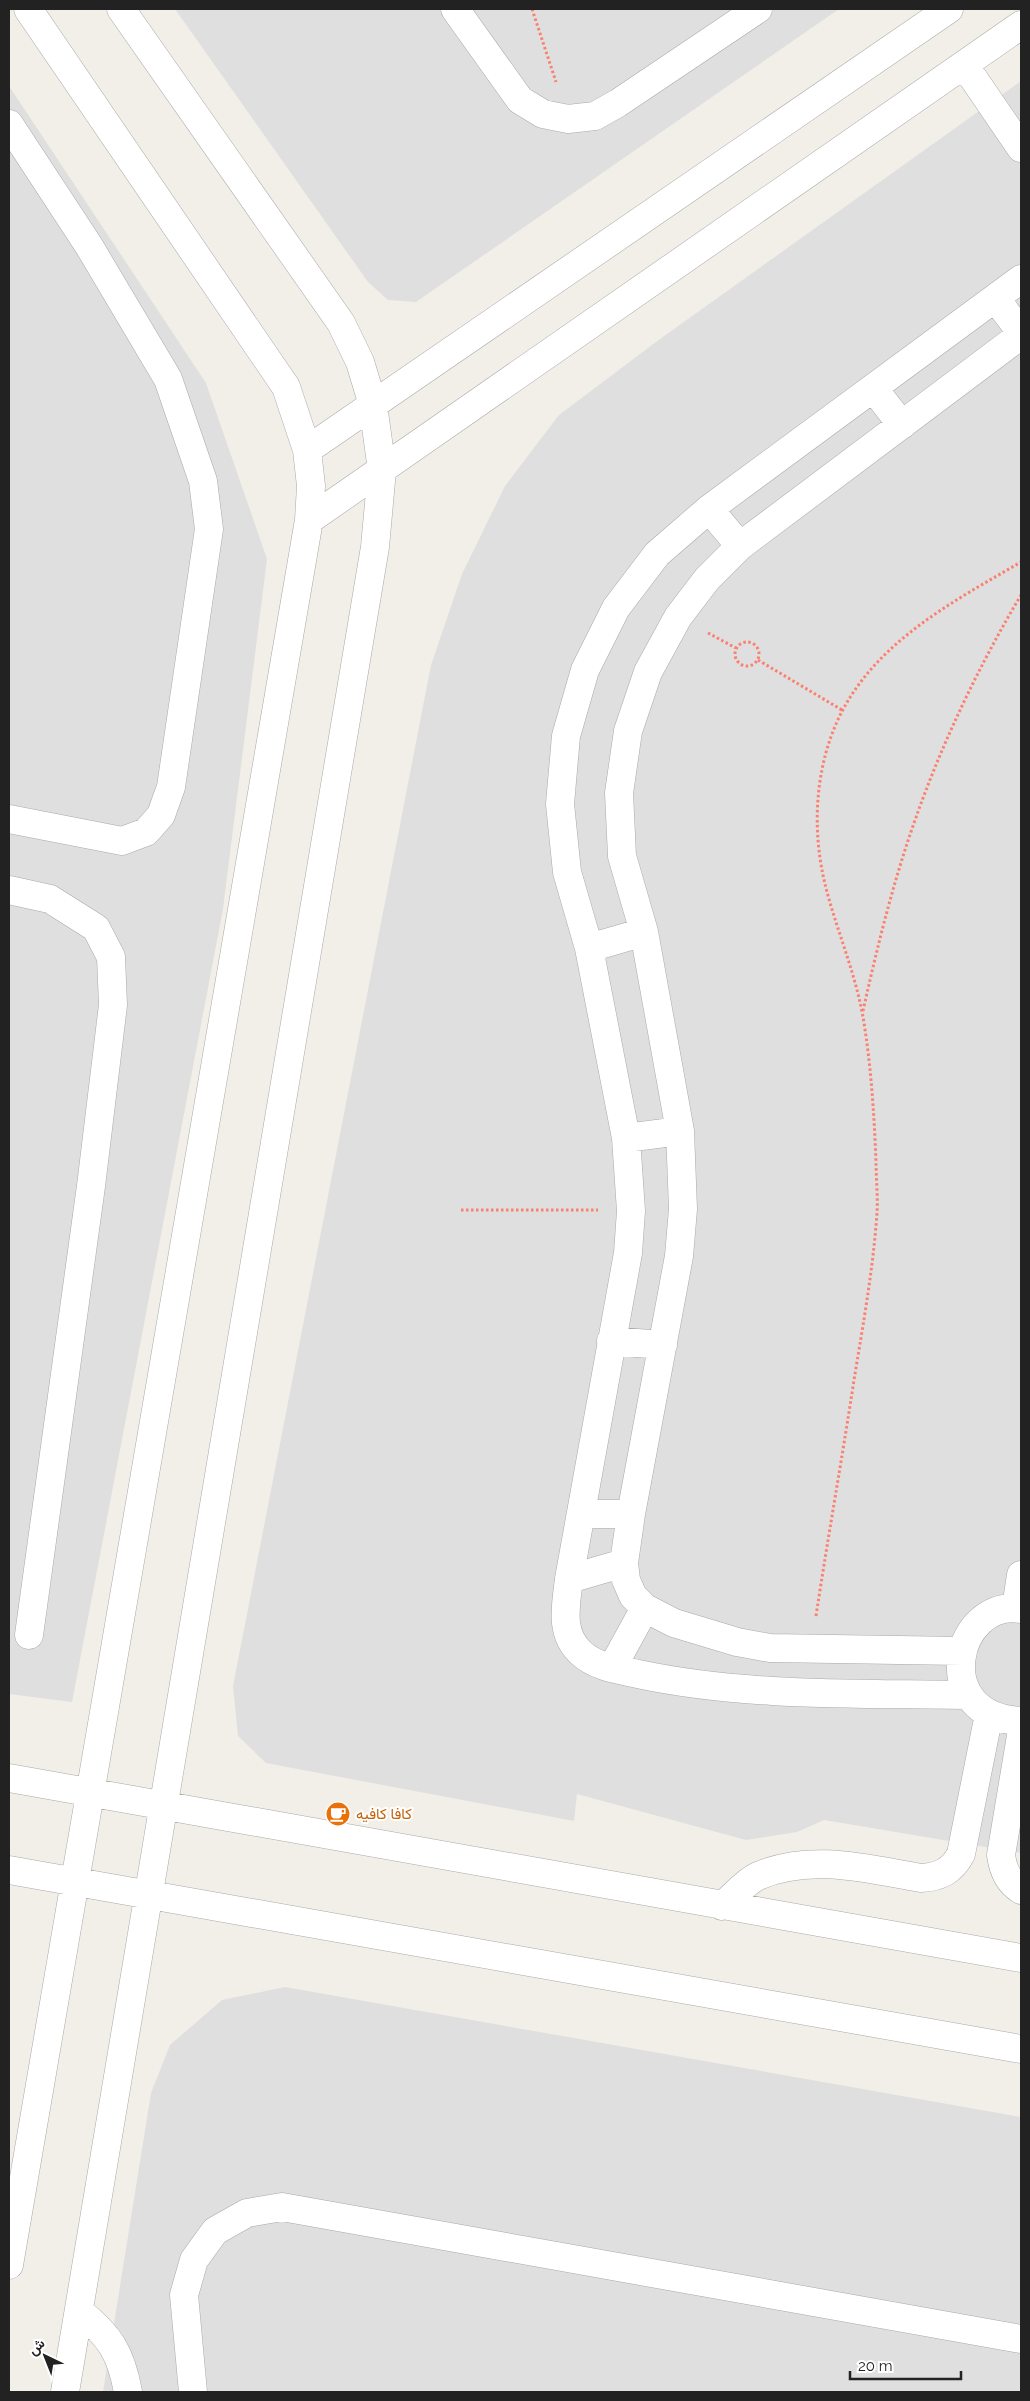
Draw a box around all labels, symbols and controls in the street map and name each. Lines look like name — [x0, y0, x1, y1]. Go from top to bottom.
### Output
cafe icon: كافا كافيه — [325, 1801, 351, 1827]
place label: كافا كافيه — [356, 1805, 412, 1823]
north arrow — [20, 2331, 70, 2381]
text: ش — [25, 2335, 49, 2359]
scale bar — [850, 2348, 961, 2380]
text: 20 m — [858, 2357, 893, 2375]

